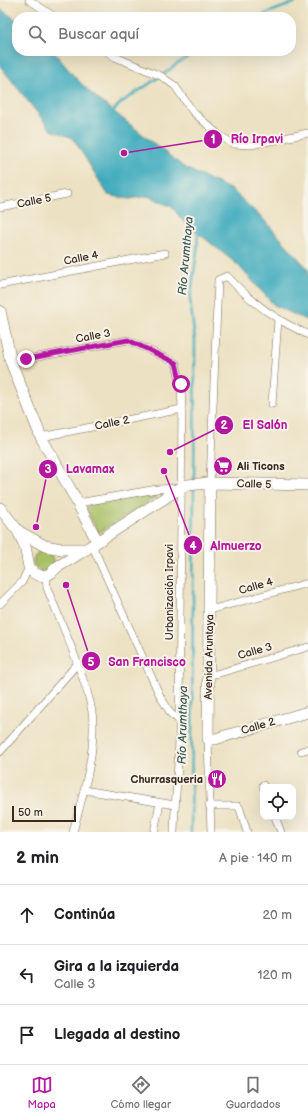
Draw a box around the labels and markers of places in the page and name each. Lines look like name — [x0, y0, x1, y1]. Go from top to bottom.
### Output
callout: Río Irpavi — [203, 127, 291, 151]
callout: El Salón — [214, 413, 295, 437]
supermarket icon: Ali Ticons — [212, 455, 234, 477]
callout: Lavamax — [38, 457, 122, 481]
place label: Ali Ticons — [236, 460, 285, 473]
callout: Almuerzo — [183, 533, 270, 557]
callout: San Francisco — [81, 649, 194, 673]
restaurant icon: Churrasqueria — [206, 768, 228, 790]
place label: Churrasqueria — [131, 773, 203, 786]

